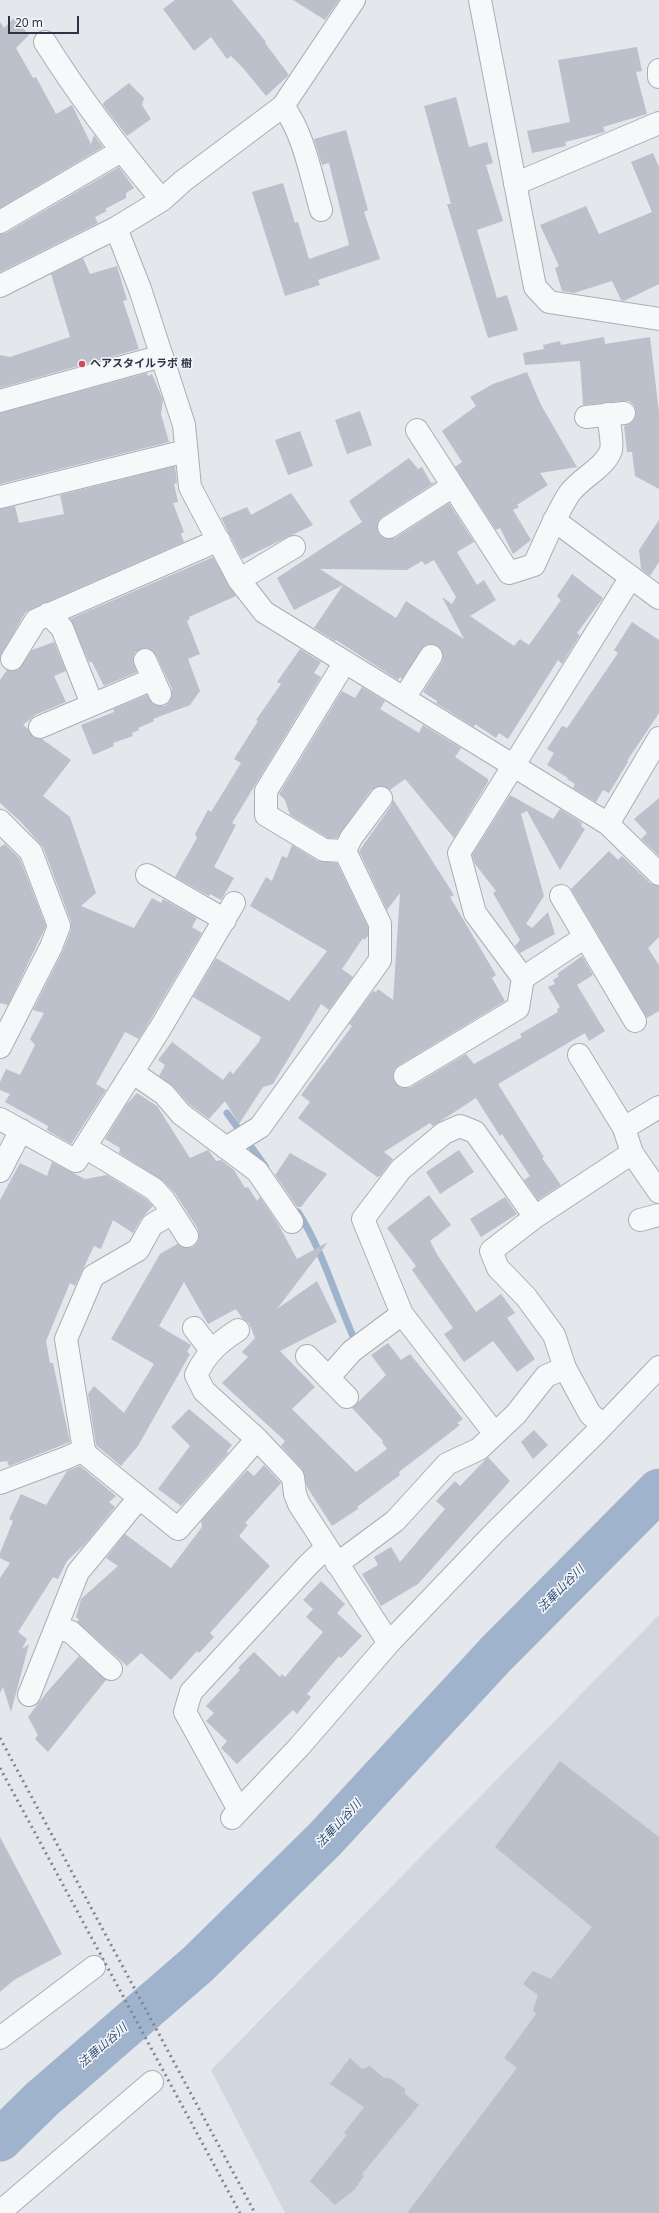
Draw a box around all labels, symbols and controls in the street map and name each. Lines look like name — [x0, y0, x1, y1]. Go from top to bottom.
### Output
scale bar — [10, 8, 81, 34]
text: 20 m — [15, 14, 43, 31]
place label: ヘアスタイルラボ 樹 — [90, 357, 192, 371]
marker: ヘアスタイルラボ 樹 — [77, 359, 87, 369]
water label: 法華山谷川 — [535, 1563, 587, 1615]
water label: 法華山谷川 — [313, 1797, 365, 1851]
water label: 法華山谷川 — [76, 2021, 130, 2071]

